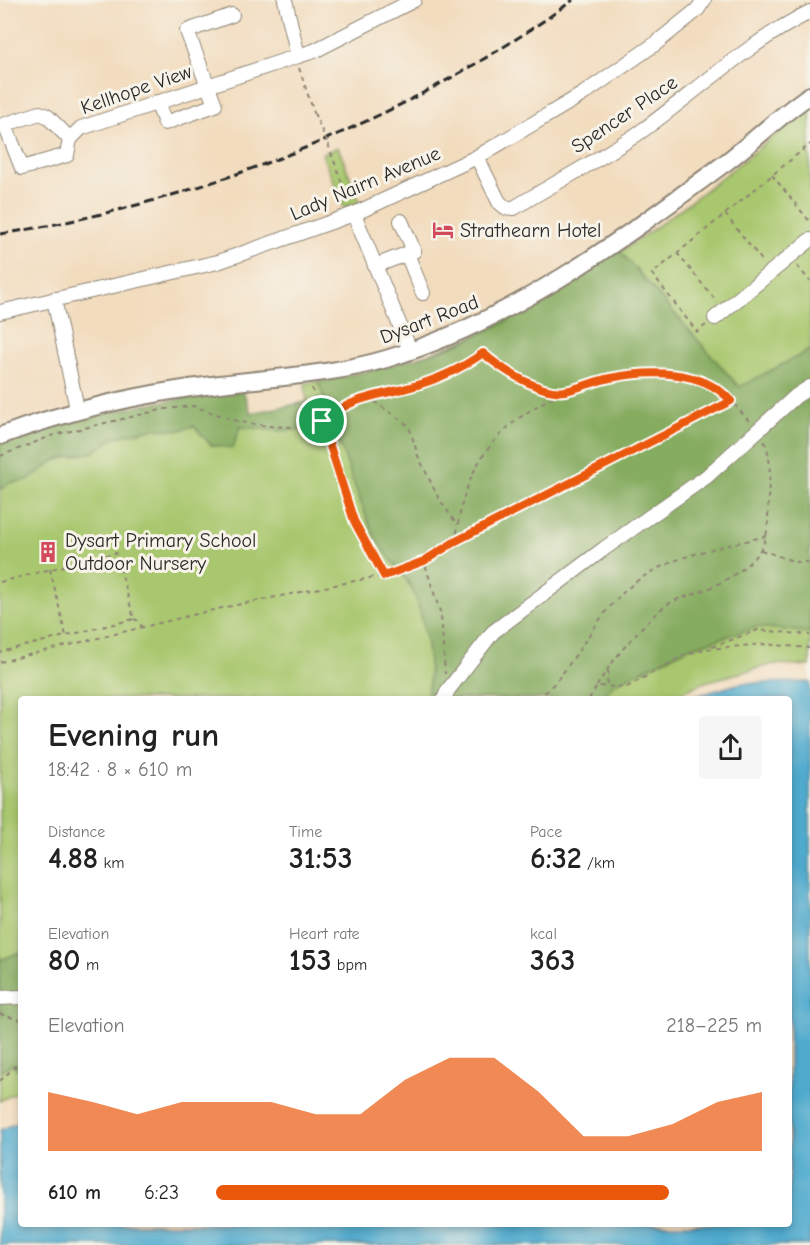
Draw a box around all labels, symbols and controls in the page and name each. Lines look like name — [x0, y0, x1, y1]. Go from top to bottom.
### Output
street label: Kellhope View — [78, 60, 195, 119]
street label: Spencer Place — [567, 71, 682, 158]
street label: Lady Nairn Avenue — [287, 141, 444, 225]
hotel icon: Strathearn Hotel — [431, 218, 455, 242]
place label: Strathearn Hotel — [460, 219, 602, 242]
street label: Dysart Road — [377, 290, 482, 349]
pin — [296, 395, 347, 446]
icon: arrive — [305, 404, 338, 437]
place label: Dysart Primary School Outdoor Nursery — [65, 529, 256, 575]
building icon: Dysart Primary School Outdoor Nursery — [36, 540, 60, 564]
text: Evening run — [48, 716, 219, 754]
button: share — [699, 716, 762, 779]
text: 18:42 · 8 × 610 m — [48, 758, 192, 781]
text: Distance — [48, 823, 105, 841]
text: Time — [289, 823, 322, 841]
text: Pace — [530, 823, 562, 841]
text: 4.88 — [48, 841, 98, 876]
text: 31:53 — [289, 841, 353, 876]
text: 6:32 — [530, 841, 582, 876]
text: km — [98, 854, 125, 872]
text: /km — [582, 854, 615, 872]
text: Elevation — [48, 925, 109, 943]
text: Heart rate — [289, 925, 360, 943]
text: kcal — [530, 925, 557, 943]
text: 80 — [48, 943, 81, 978]
text: 153 — [289, 943, 332, 978]
text: 363 — [530, 943, 575, 978]
text: m — [81, 956, 99, 974]
text: bpm — [332, 956, 367, 974]
text: Elevation — [48, 1014, 125, 1037]
text: 218–225 m — [666, 1014, 762, 1037]
text: 610 m — [48, 1181, 101, 1204]
text: 6:23 — [144, 1181, 179, 1204]

